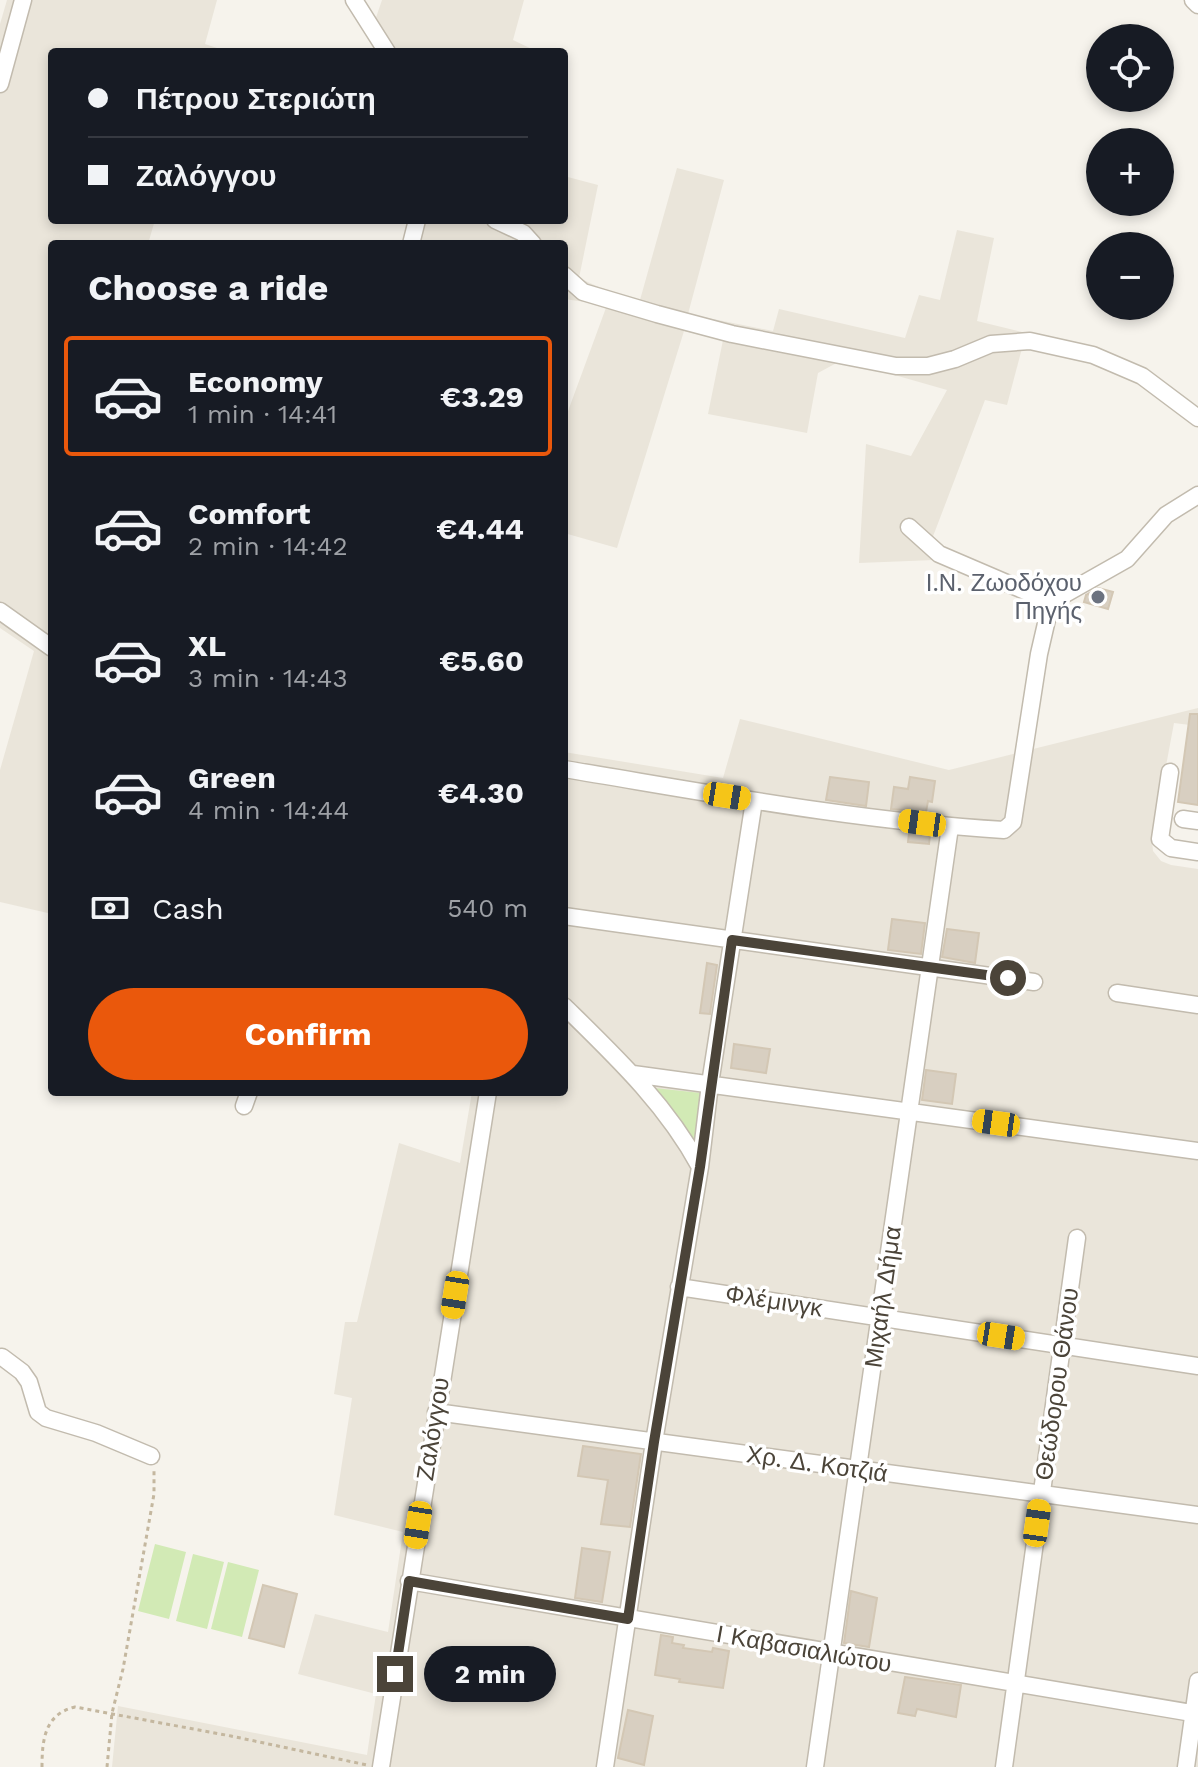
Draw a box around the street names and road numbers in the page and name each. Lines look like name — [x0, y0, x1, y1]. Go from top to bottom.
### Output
street label: Μιχαήλ Δήμα — [859, 1224, 907, 1370]
street label: Φλέμινγκ — [723, 1279, 826, 1323]
street label: Θεώδορου Θάνου — [1030, 1286, 1084, 1482]
street label: Ζαλόγγου — [411, 1375, 455, 1483]
street label: Χρ. Δ. Κοτζιά — [745, 1440, 889, 1488]
street label: Ι Καβασιαλιώτου — [714, 1620, 894, 1678]

